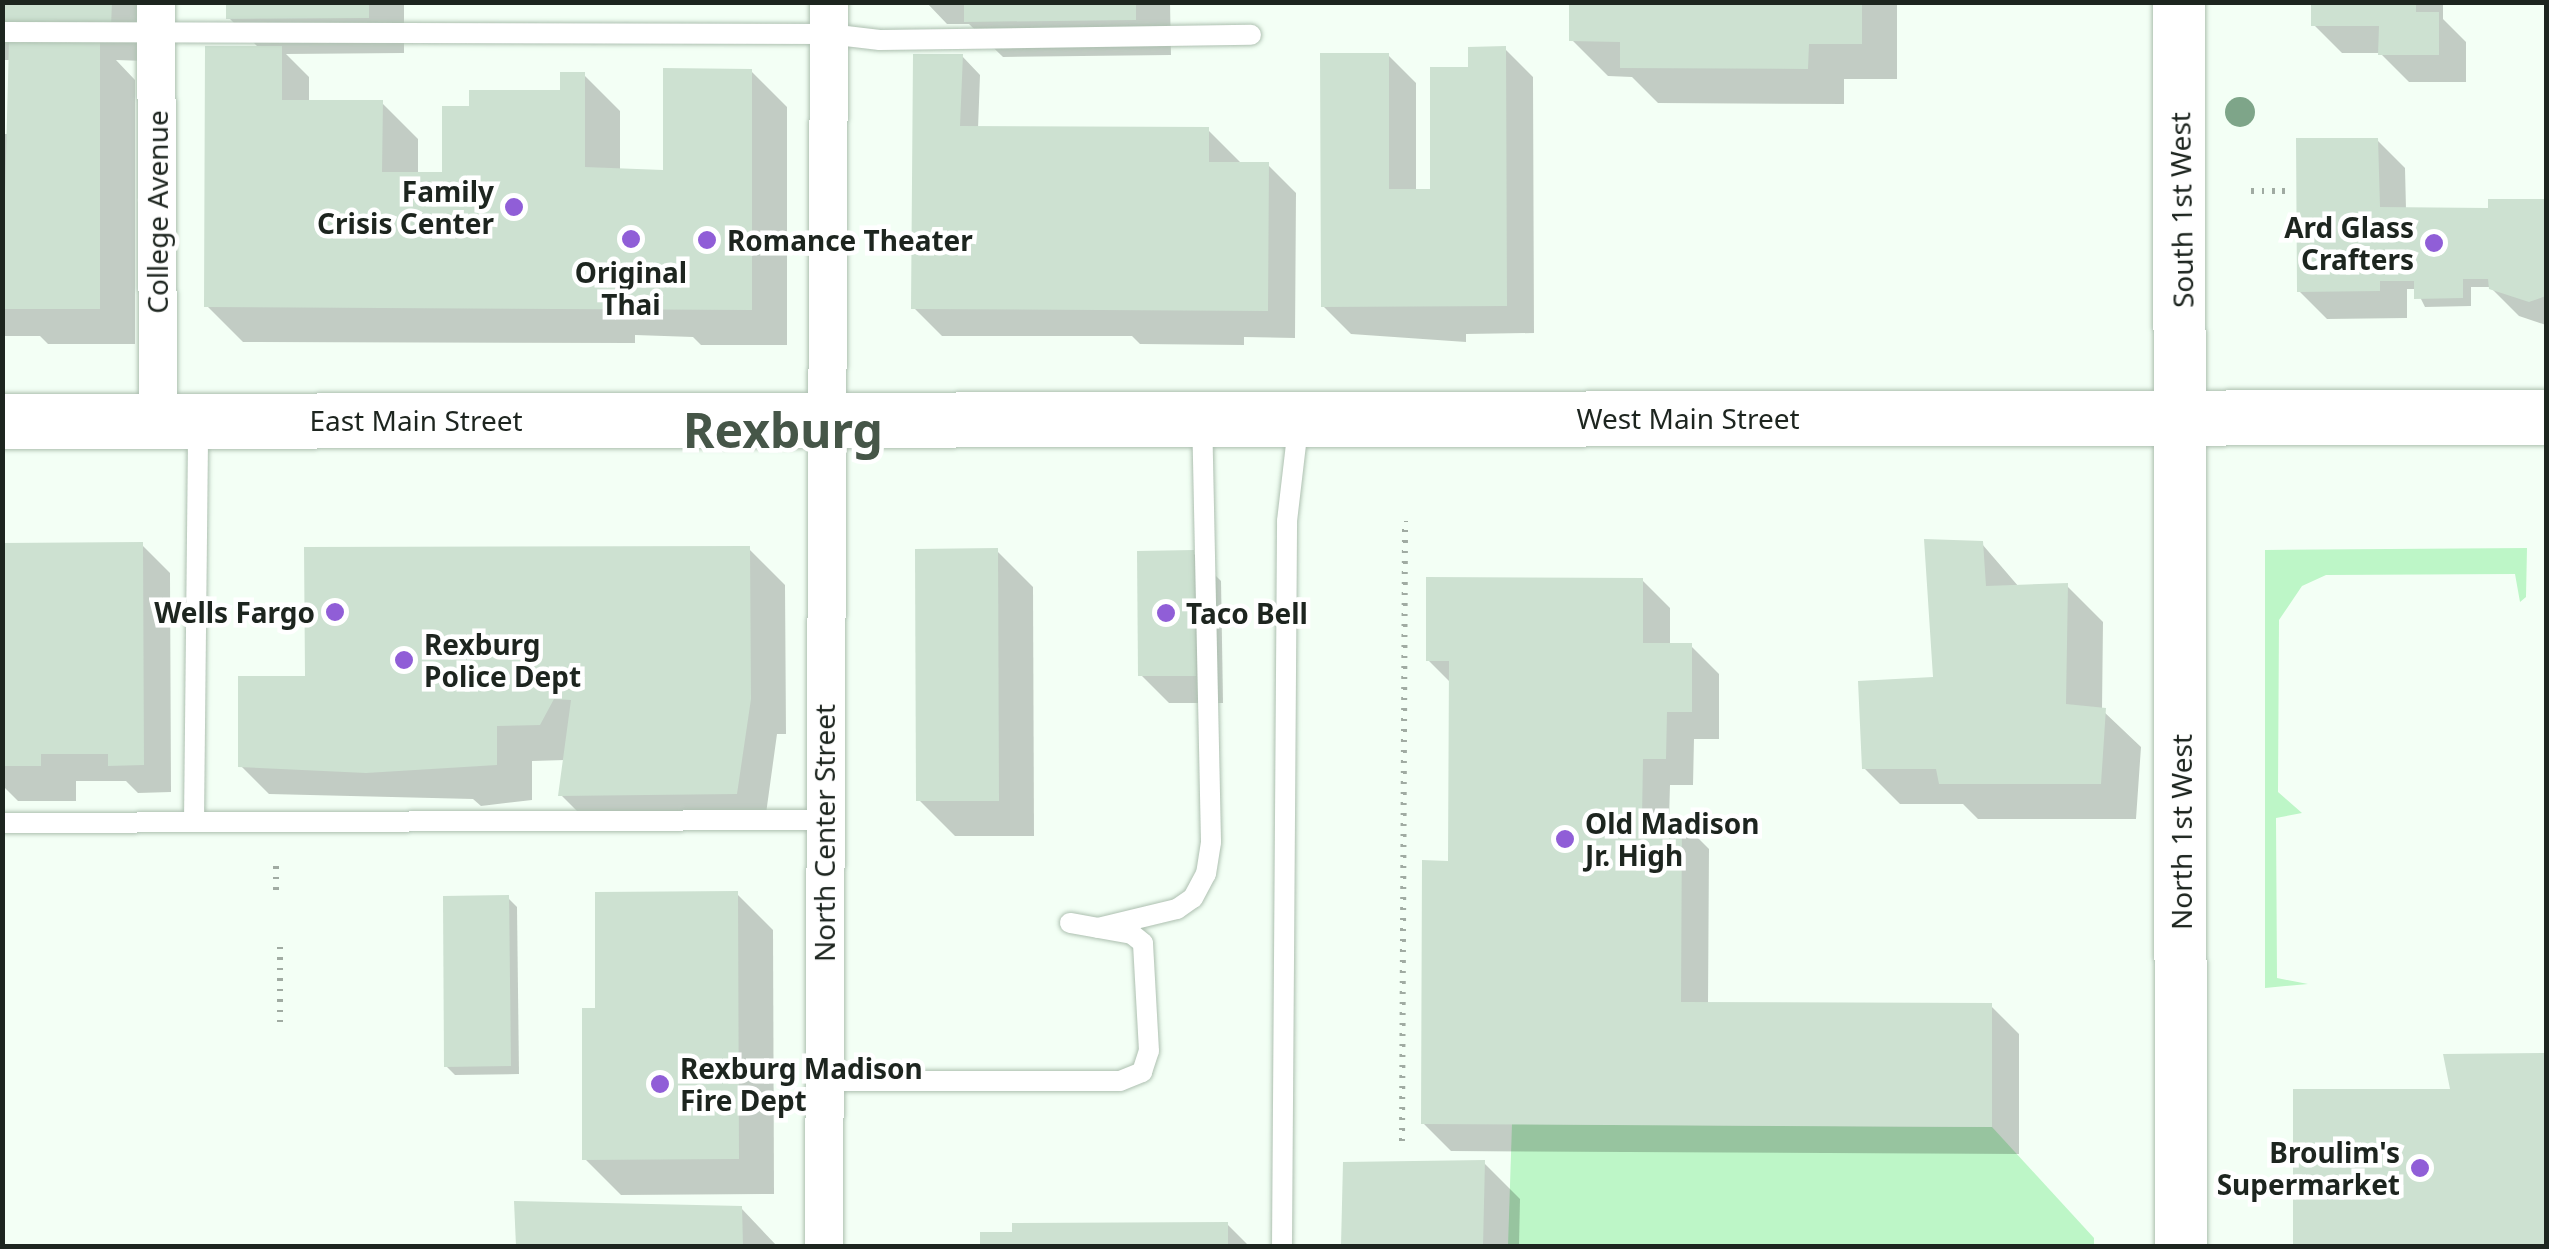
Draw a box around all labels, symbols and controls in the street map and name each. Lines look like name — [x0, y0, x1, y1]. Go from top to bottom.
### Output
street label: College Avenue — [140, 110, 174, 314]
street label: South 1st West — [2162, 112, 2200, 308]
place label: Family Crisis Center — [317, 174, 494, 240]
marker: Family Crisis Center — [503, 196, 525, 218]
place label: Ard Glass Crafters — [2284, 210, 2414, 276]
place label: Romance Theater — [727, 223, 973, 257]
marker: Original Thai — [620, 228, 642, 250]
marker: Romance Theater — [696, 229, 718, 251]
marker: Ard Glass Crafters — [2423, 232, 2445, 254]
place label: Original Thai — [575, 255, 687, 321]
district label: Rexburg — [683, 401, 883, 459]
street label: West Main Street — [1576, 401, 1800, 435]
street label: East Main Street — [309, 403, 523, 437]
place label: Wells Fargo — [154, 595, 315, 629]
place label: Taco Bell — [1186, 596, 1308, 630]
marker: Wells Fargo — [324, 601, 346, 623]
marker: Taco Bell — [1155, 602, 1177, 624]
place label: Rexburg Police Dept — [424, 627, 581, 693]
marker: Rexburg Police Dept — [393, 649, 415, 671]
street label: North Center Street — [807, 704, 841, 962]
street label: North 1st West — [2164, 734, 2198, 930]
place label: Old Madison Jr. High — [1585, 806, 1759, 872]
marker: Old Madison Jr. High — [1554, 828, 1576, 850]
place label: Rexburg Madison Fire Dept — [680, 1051, 923, 1117]
marker: Rexburg Madison Fire Dept — [649, 1073, 671, 1095]
place label: Broulim's Supermarket — [2217, 1135, 2400, 1201]
marker: Broulim's Supermarket — [2409, 1157, 2431, 1179]

